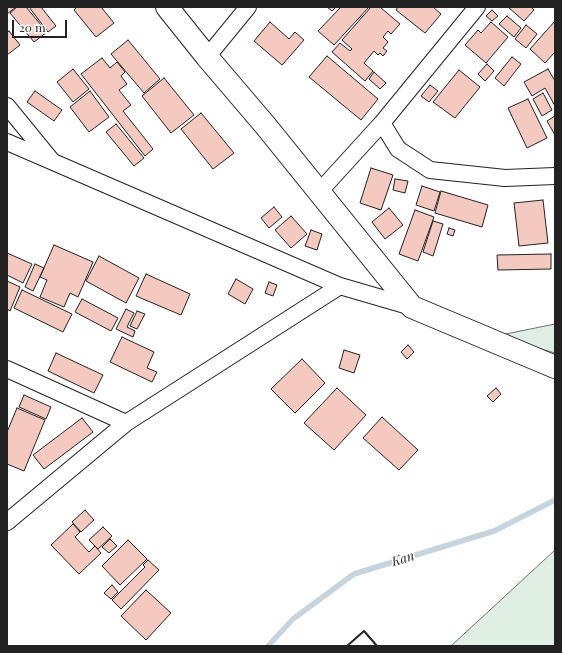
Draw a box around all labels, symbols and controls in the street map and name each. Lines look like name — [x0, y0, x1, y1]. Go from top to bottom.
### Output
scale bar — [14, 12, 69, 38]
text: 20 m — [19, 19, 46, 35]
water label: Kan — [390, 548, 416, 570]

